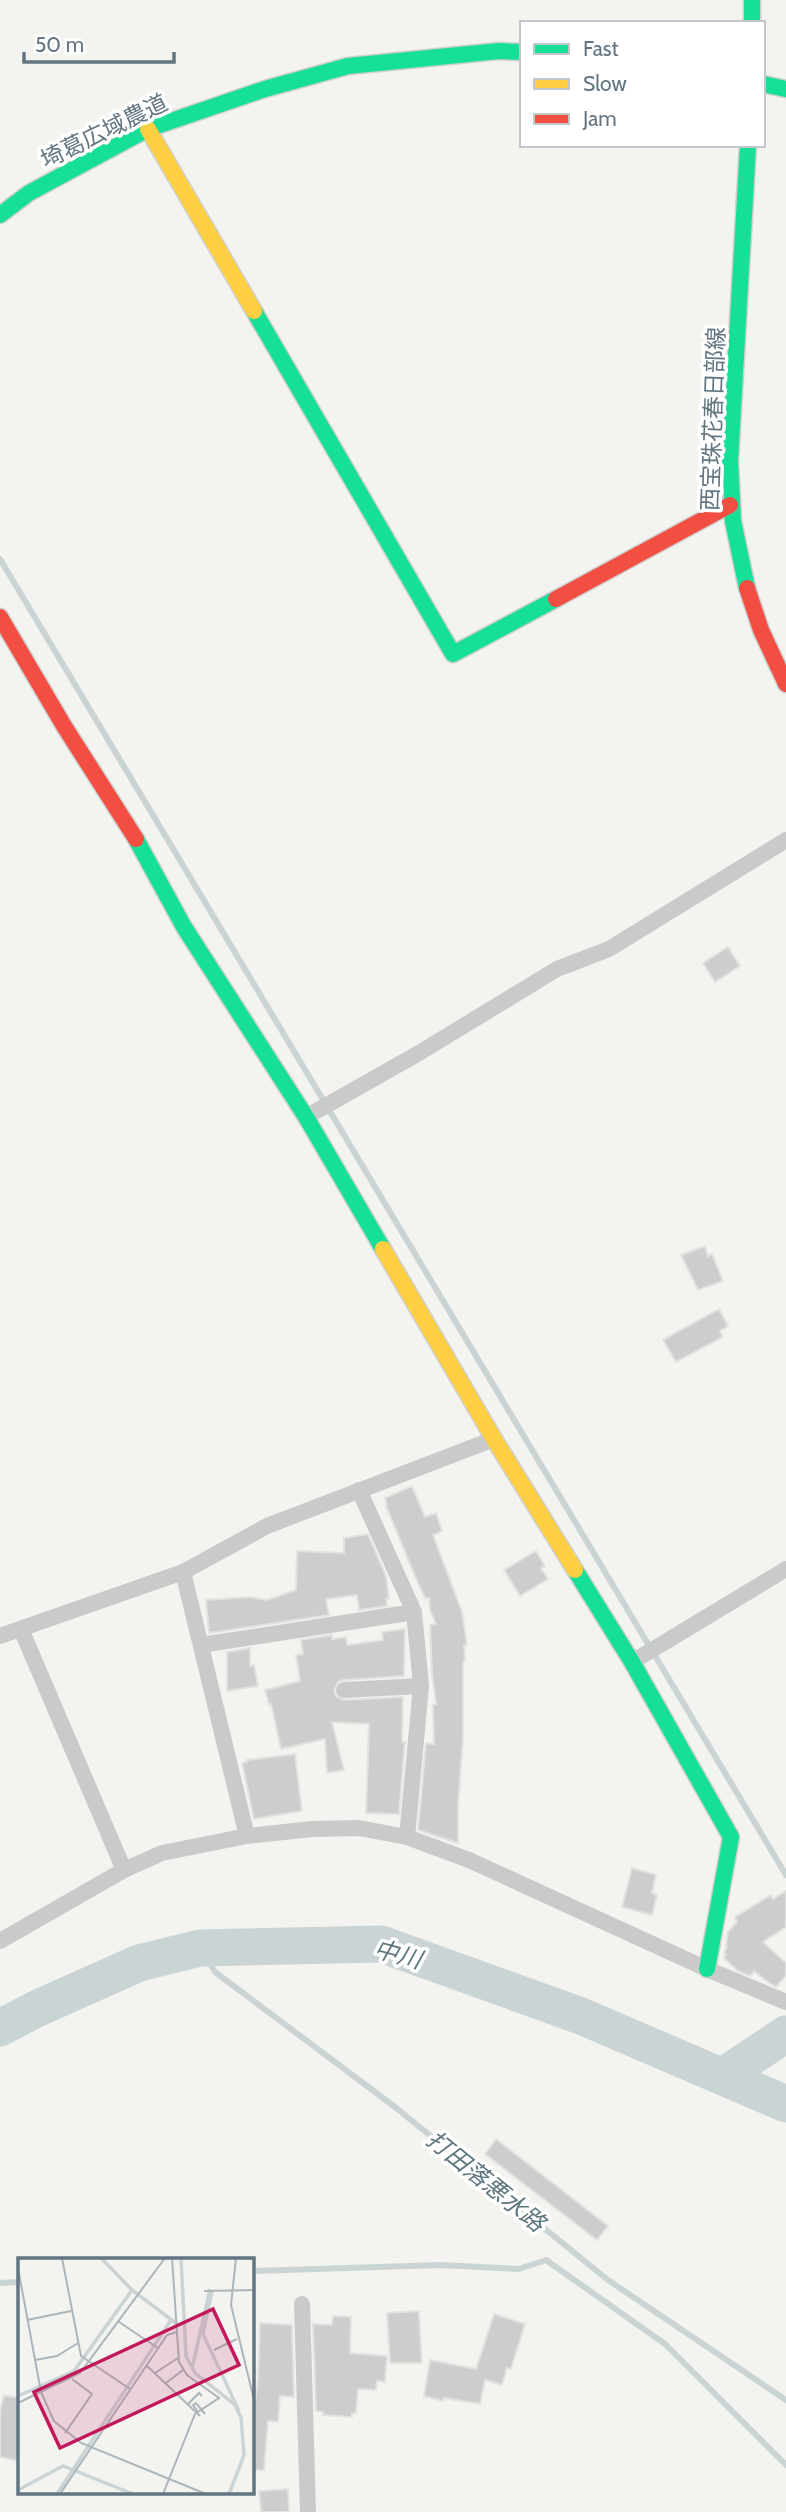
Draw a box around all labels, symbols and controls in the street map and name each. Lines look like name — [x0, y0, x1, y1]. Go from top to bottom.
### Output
scale bar — [24, 21, 175, 65]
legend — [520, 21, 765, 147]
text: 50 m — [35, 32, 84, 57]
text: Fast — [583, 36, 619, 61]
text: Slow — [583, 71, 627, 96]
street label: 埼葛広域農道 — [36, 88, 172, 174]
text: Jam — [582, 106, 617, 131]
street label: 西宝珠花春日部線 — [696, 327, 730, 511]
water label: 中川 — [371, 1934, 428, 1975]
water label: 打田落悪水路 — [421, 2124, 553, 2239]
inset map — [18, 2258, 254, 2494]

